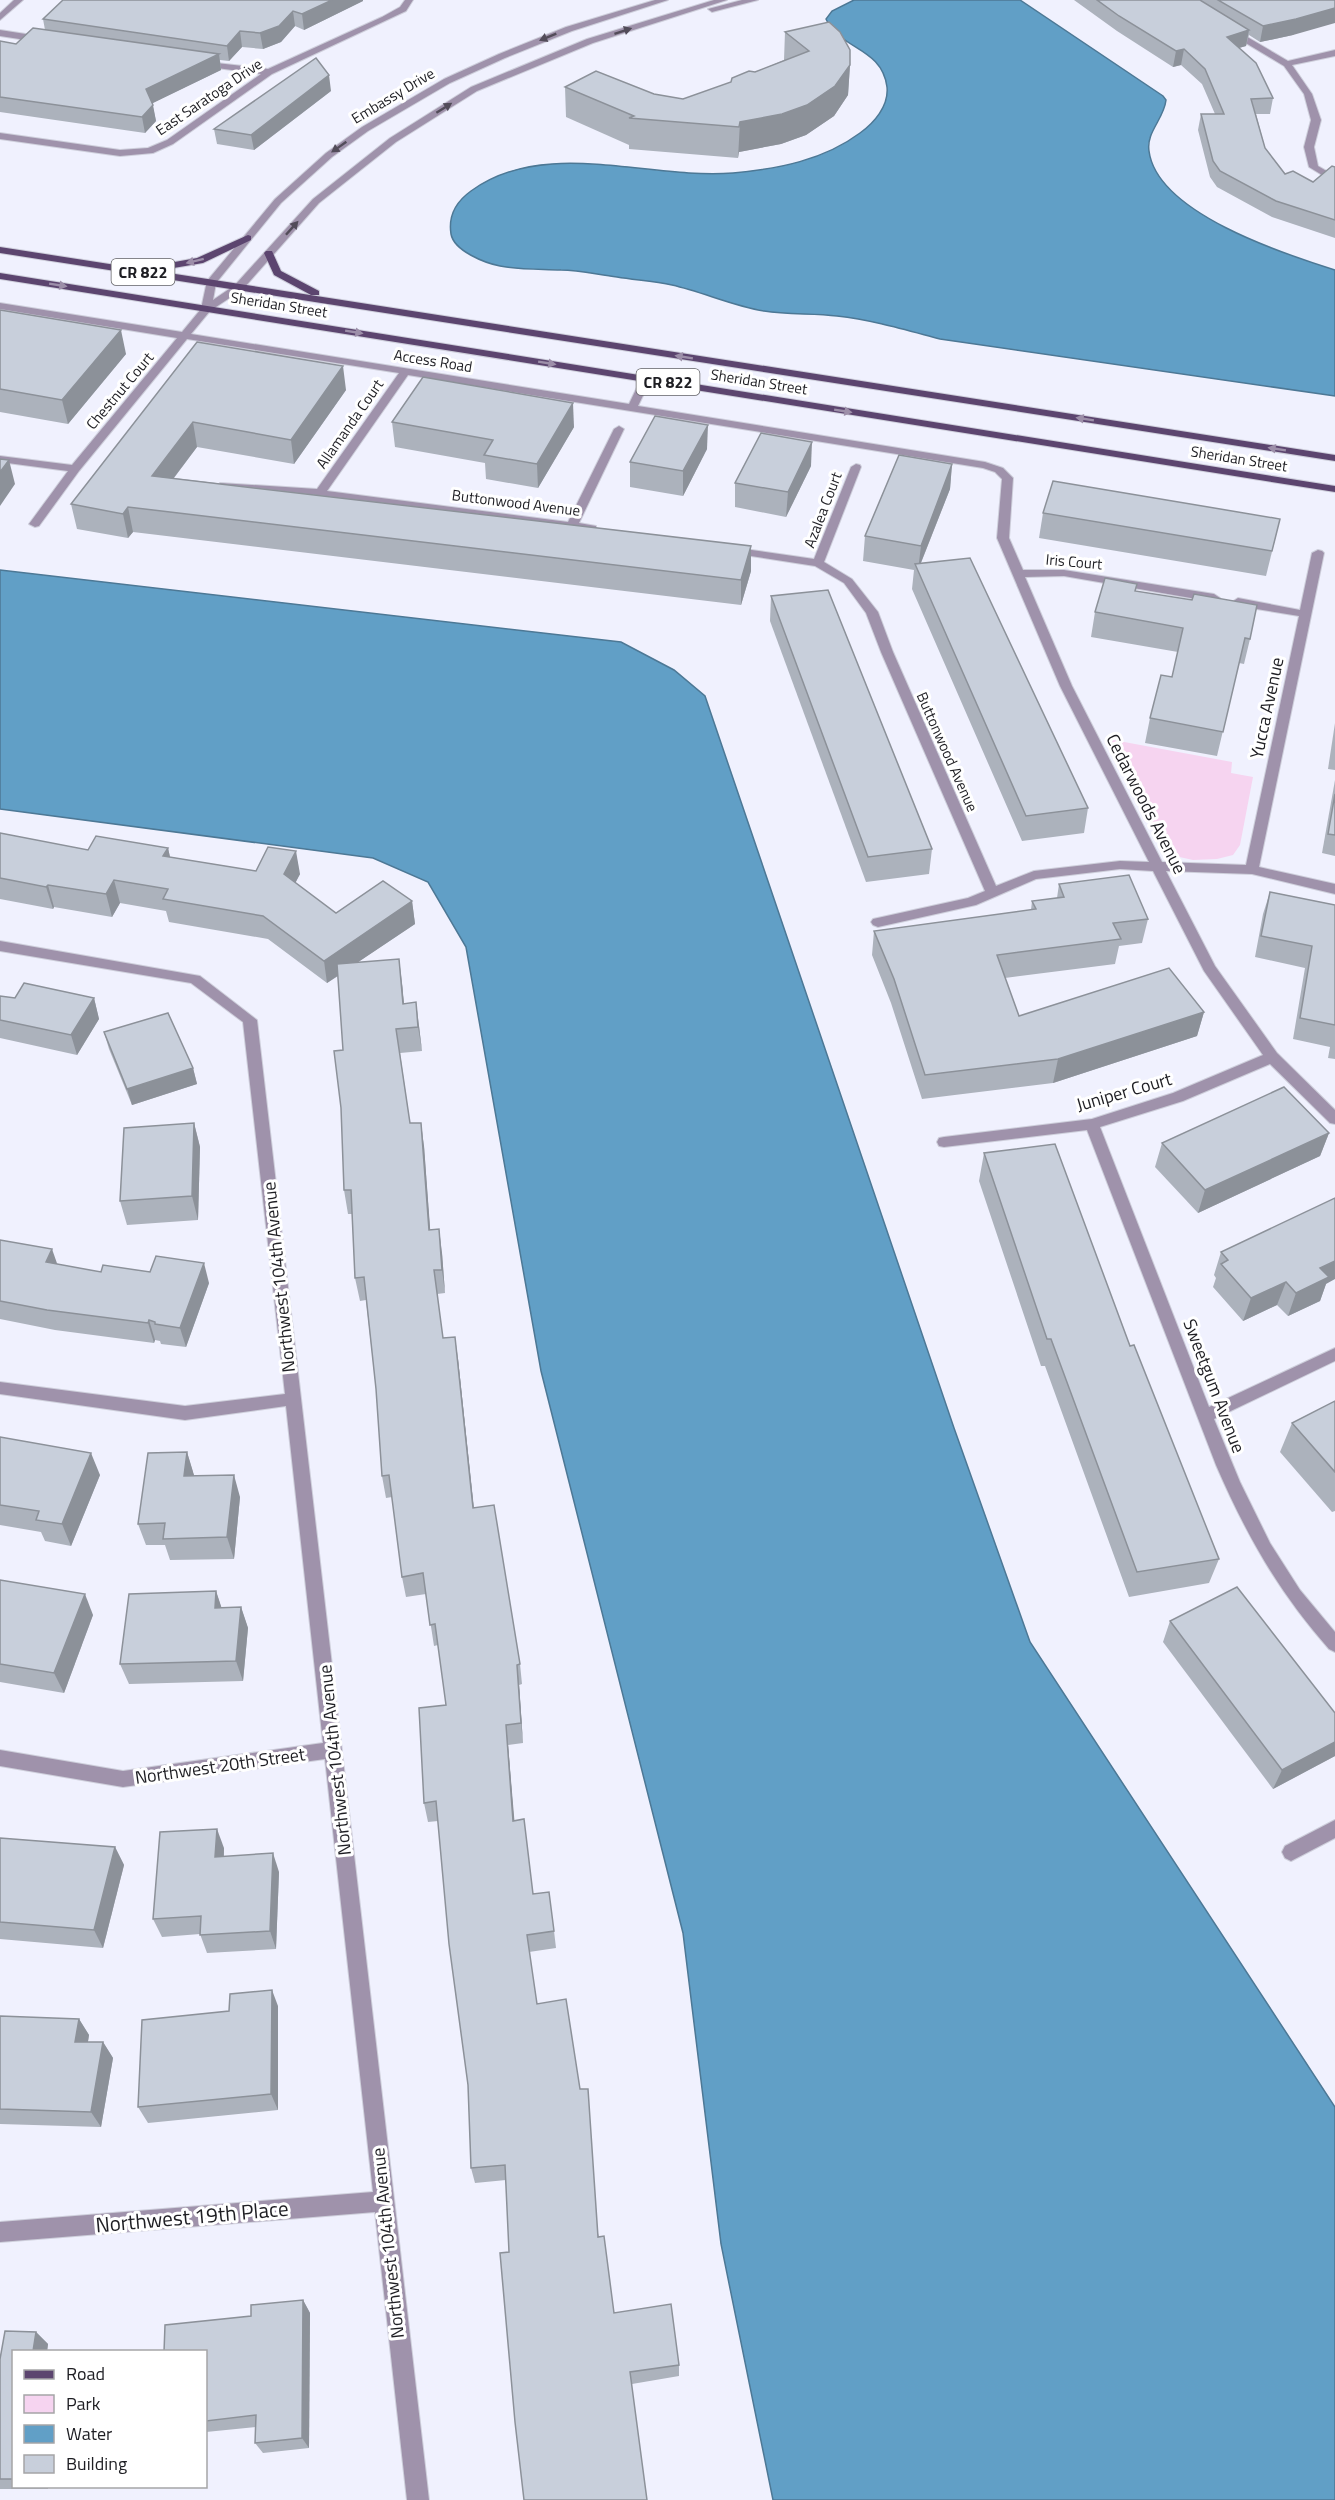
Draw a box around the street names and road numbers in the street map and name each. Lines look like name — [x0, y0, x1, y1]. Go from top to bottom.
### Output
street label: East Saratoga Drive — [151, 52, 267, 141]
street label: Embassy Drive — [347, 62, 439, 129]
road number: CR 822 — [112, 259, 174, 285]
street label: Sheridan Street — [229, 286, 330, 324]
street label: Access Road — [392, 343, 474, 378]
street label: Chestnut Court — [80, 346, 159, 434]
street label: Sheridan Street — [709, 363, 810, 401]
road number: CR 822 — [636, 369, 700, 395]
street label: Allamanda Court — [310, 374, 389, 473]
street label: Sheridan Street — [1189, 440, 1290, 478]
street label: Azalea Court — [798, 468, 848, 551]
street label: Buttonwood Avenue — [451, 483, 581, 522]
street label: Iris Court — [1045, 548, 1104, 575]
street label: Yucca Avenue — [1243, 655, 1290, 761]
street label: Buttonwood Avenue — [911, 688, 984, 815]
street label: Cedarwoods Avenue — [1099, 729, 1193, 879]
street label: Juniper Court — [1073, 1065, 1176, 1118]
street label: Northwest 104th Avenue — [255, 1180, 302, 1374]
street label: Sweetgum Avenue — [1176, 1315, 1252, 1457]
street label: Northwest 104th Avenue — [311, 1663, 358, 1857]
street label: Northwest 20th Street — [133, 1740, 307, 1791]
street label: Northwest 104th Avenue — [364, 2146, 411, 2340]
street label: Northwest 19th Place — [94, 2192, 290, 2240]

